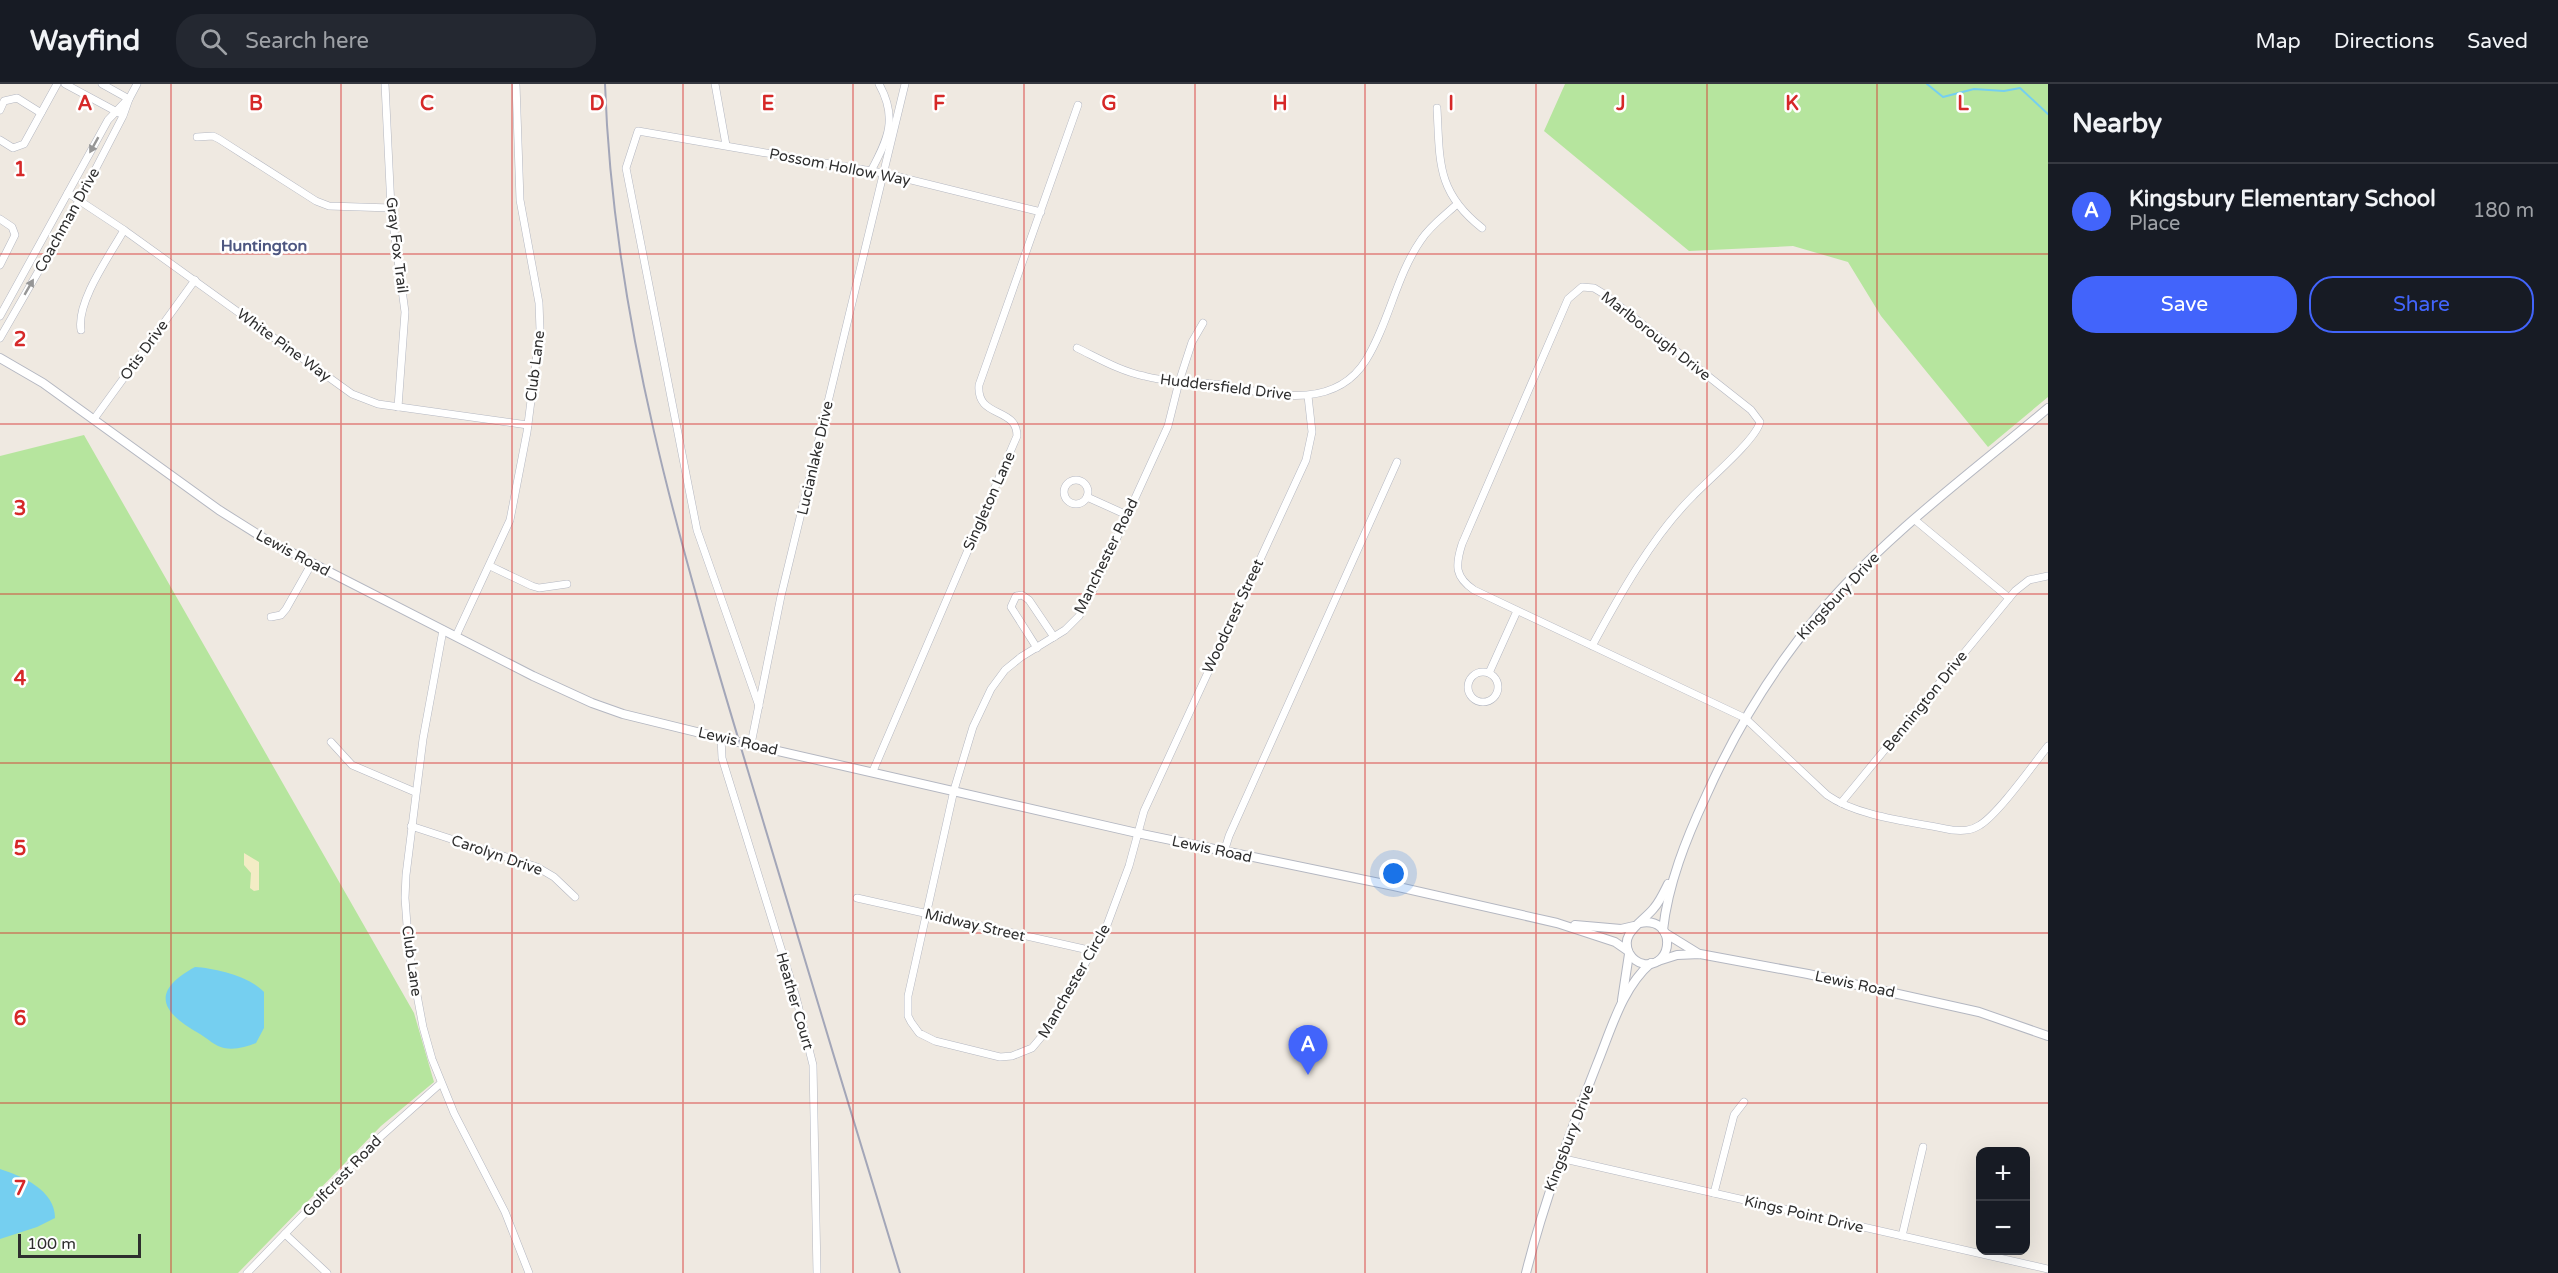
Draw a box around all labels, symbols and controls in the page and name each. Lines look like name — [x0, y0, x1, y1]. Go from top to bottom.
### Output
search box — [176, 14, 596, 68]
text: Wayfind — [30, 24, 140, 58]
icon: search — [197, 25, 230, 58]
text: Search here — [245, 28, 369, 54]
text: Map — [2255, 29, 2301, 54]
text: Directions — [2334, 29, 2434, 54]
text: Saved — [2467, 29, 2528, 54]
text: A — [78, 92, 93, 116]
text: B — [249, 92, 263, 116]
text: C — [420, 92, 434, 116]
text: D — [589, 92, 605, 116]
text: E — [762, 92, 775, 116]
text: F — [933, 92, 945, 116]
text: G — [1101, 92, 1117, 116]
text: H — [1272, 92, 1288, 116]
text: I — [1448, 92, 1454, 116]
text: J — [1615, 92, 1626, 116]
text: K — [1785, 92, 1799, 116]
text: L — [1957, 92, 1969, 116]
text: Nearby — [2072, 108, 2162, 139]
one-way arrow — [89, 137, 99, 154]
street label: Possom Hollow Way — [768, 144, 912, 190]
text: 1 — [14, 158, 26, 182]
street label: Coachman Drive — [31, 164, 103, 276]
text: Kingsbury Elementary School — [2129, 186, 2436, 212]
street label: Gray Fox Trail — [382, 196, 412, 294]
text: A — [2084, 199, 2099, 223]
text: 180 m — [2473, 199, 2534, 223]
text: Place — [2129, 212, 2180, 236]
district label: Huntington — [221, 236, 307, 256]
button: Save — [2072, 276, 2297, 333]
button: Share — [2309, 276, 2534, 333]
one-way arrow — [24, 278, 34, 295]
street label: Marlborough Drive — [1598, 288, 1714, 384]
street label: White Pine Way — [233, 305, 335, 385]
street label: Otis Drive — [116, 317, 172, 383]
text: 2 — [14, 328, 26, 352]
street label: Club Lane — [522, 329, 548, 403]
street label: Huddersfield Drive — [1159, 370, 1293, 404]
street label: Lucianlake Drive — [793, 399, 837, 517]
street label: Singleton Lane — [959, 449, 1019, 553]
street label: Manchester Road — [1070, 495, 1142, 617]
text: 3 — [14, 497, 26, 521]
street label: Lewis Road — [253, 526, 333, 580]
street label: Kingsbury Drive — [1793, 549, 1883, 643]
street label: Woodcrest Street — [1199, 556, 1267, 676]
street label: Bennington Drive — [1879, 647, 1971, 755]
text: 4 — [14, 667, 27, 691]
street label: Lewis Road — [696, 723, 780, 759]
street label: Carolyn Drive — [449, 831, 545, 879]
street label: Lewis Road — [1170, 832, 1254, 866]
text: 5 — [14, 837, 26, 861]
your location — [1379, 859, 1408, 888]
street label: Midway Street — [923, 905, 1027, 945]
street label: Manchester Circle — [1034, 921, 1114, 1041]
street label: Club Lane — [398, 924, 426, 998]
street label: Heather Court — [772, 950, 818, 1052]
street label: Lewis Road — [1813, 967, 1897, 1001]
text: 6 — [14, 1007, 26, 1031]
pin: A — [1288, 1026, 1328, 1075]
street label: Kingsbury Drive — [1540, 1082, 1598, 1194]
street label: Golfcrest Road — [299, 1132, 385, 1220]
map controls — [1976, 1147, 2030, 1255]
button: + — [1976, 1147, 2030, 1201]
text: 7 — [14, 1177, 26, 1201]
street label: Kings Point Drive — [1743, 1192, 1865, 1236]
button: − — [1976, 1201, 2030, 1255]
scale bar — [18, 1231, 141, 1258]
text: 100 m — [27, 1234, 76, 1254]

